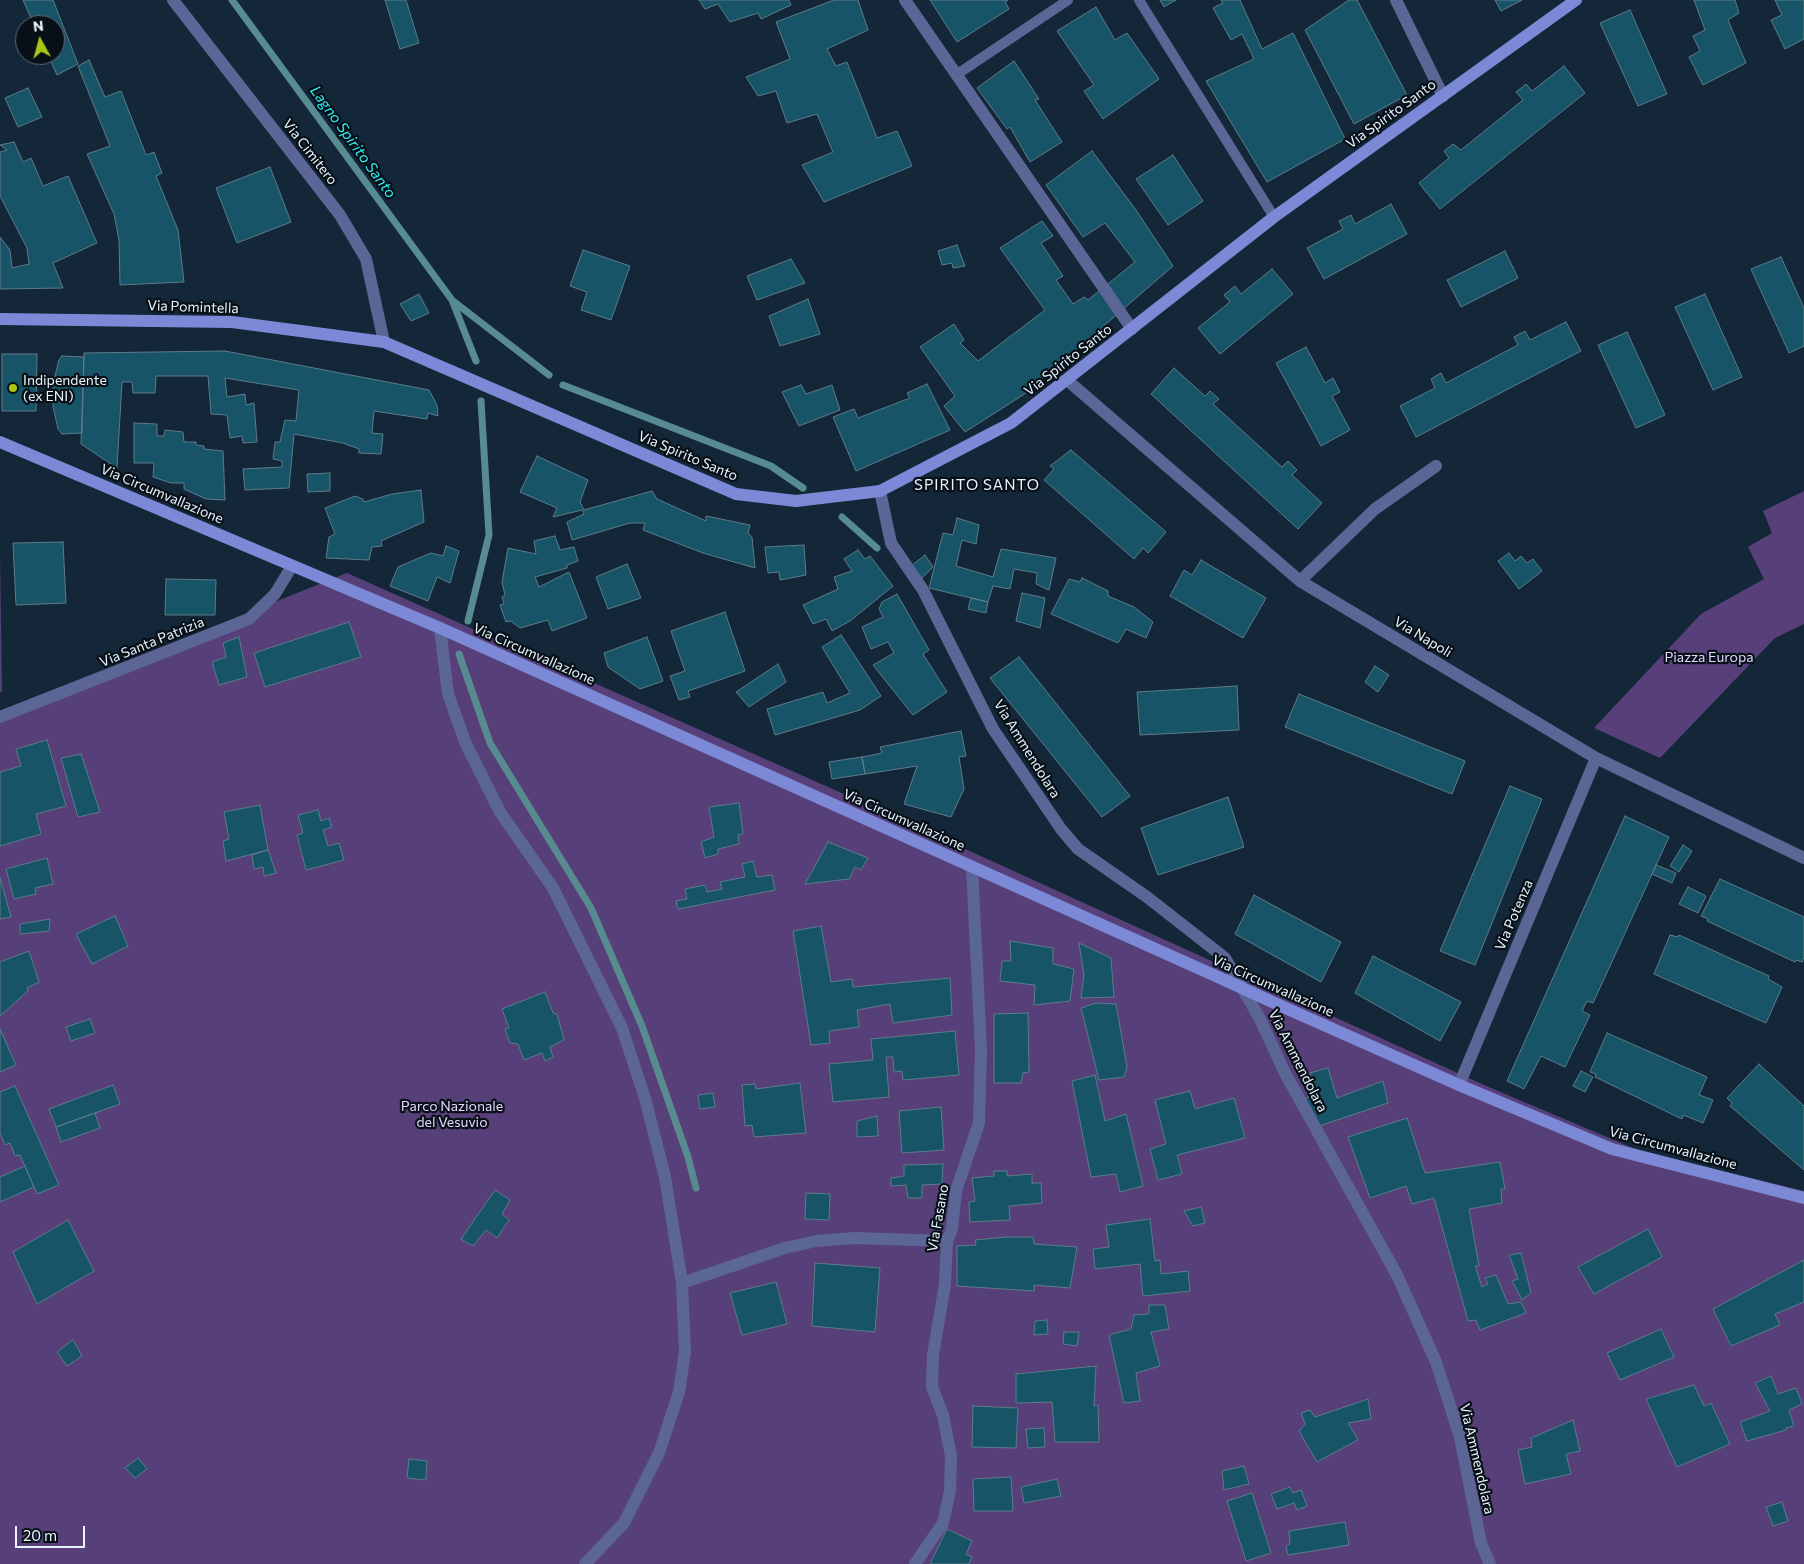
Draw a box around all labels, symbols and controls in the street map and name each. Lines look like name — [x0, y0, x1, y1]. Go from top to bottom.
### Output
north arrow — [15, 15, 65, 65]
text: N — [32, 17, 44, 35]
street label: Via Spirito Santo — [1343, 76, 1439, 152]
water label: Lagno Spirito Santo — [306, 82, 400, 202]
street label: Via Cimitero — [279, 116, 341, 188]
street label: Via Pomintella — [147, 297, 239, 317]
street label: Via Spirito Santo — [1021, 321, 1115, 399]
place label: Indipendente (ex ENI) — [23, 372, 107, 404]
marker: Indipendente (ex ENI) — [7, 382, 19, 394]
street label: Via Spirito Santo — [636, 427, 740, 485]
street label: Via Circumvallazione — [98, 461, 226, 527]
district label: SPIRITO SANTO — [912, 476, 1042, 494]
street label: Via Santa Patrizia — [97, 613, 207, 671]
street label: Via Napoli — [1391, 613, 1455, 661]
street label: Via Circumvallazione — [470, 620, 598, 688]
park label: Piazza Europa — [1664, 649, 1754, 665]
street label: Via Ammendolara — [990, 697, 1064, 801]
street label: Via Circumvallazione — [840, 786, 968, 854]
street label: Via Potenza — [1492, 877, 1536, 953]
street label: Via Circumvallazione — [1209, 952, 1337, 1020]
street label: Via Ammendolara — [1265, 1007, 1331, 1115]
park label: Parco Nazionale del Vesuvio — [401, 1098, 503, 1130]
street label: Via Circumvallazione — [1607, 1123, 1739, 1173]
street label: Via Fasano — [924, 1183, 952, 1253]
street label: Via Ammendolara — [1456, 1402, 1498, 1516]
scale bar — [18, 1516, 88, 1548]
text: 20 m — [23, 1526, 57, 1544]

